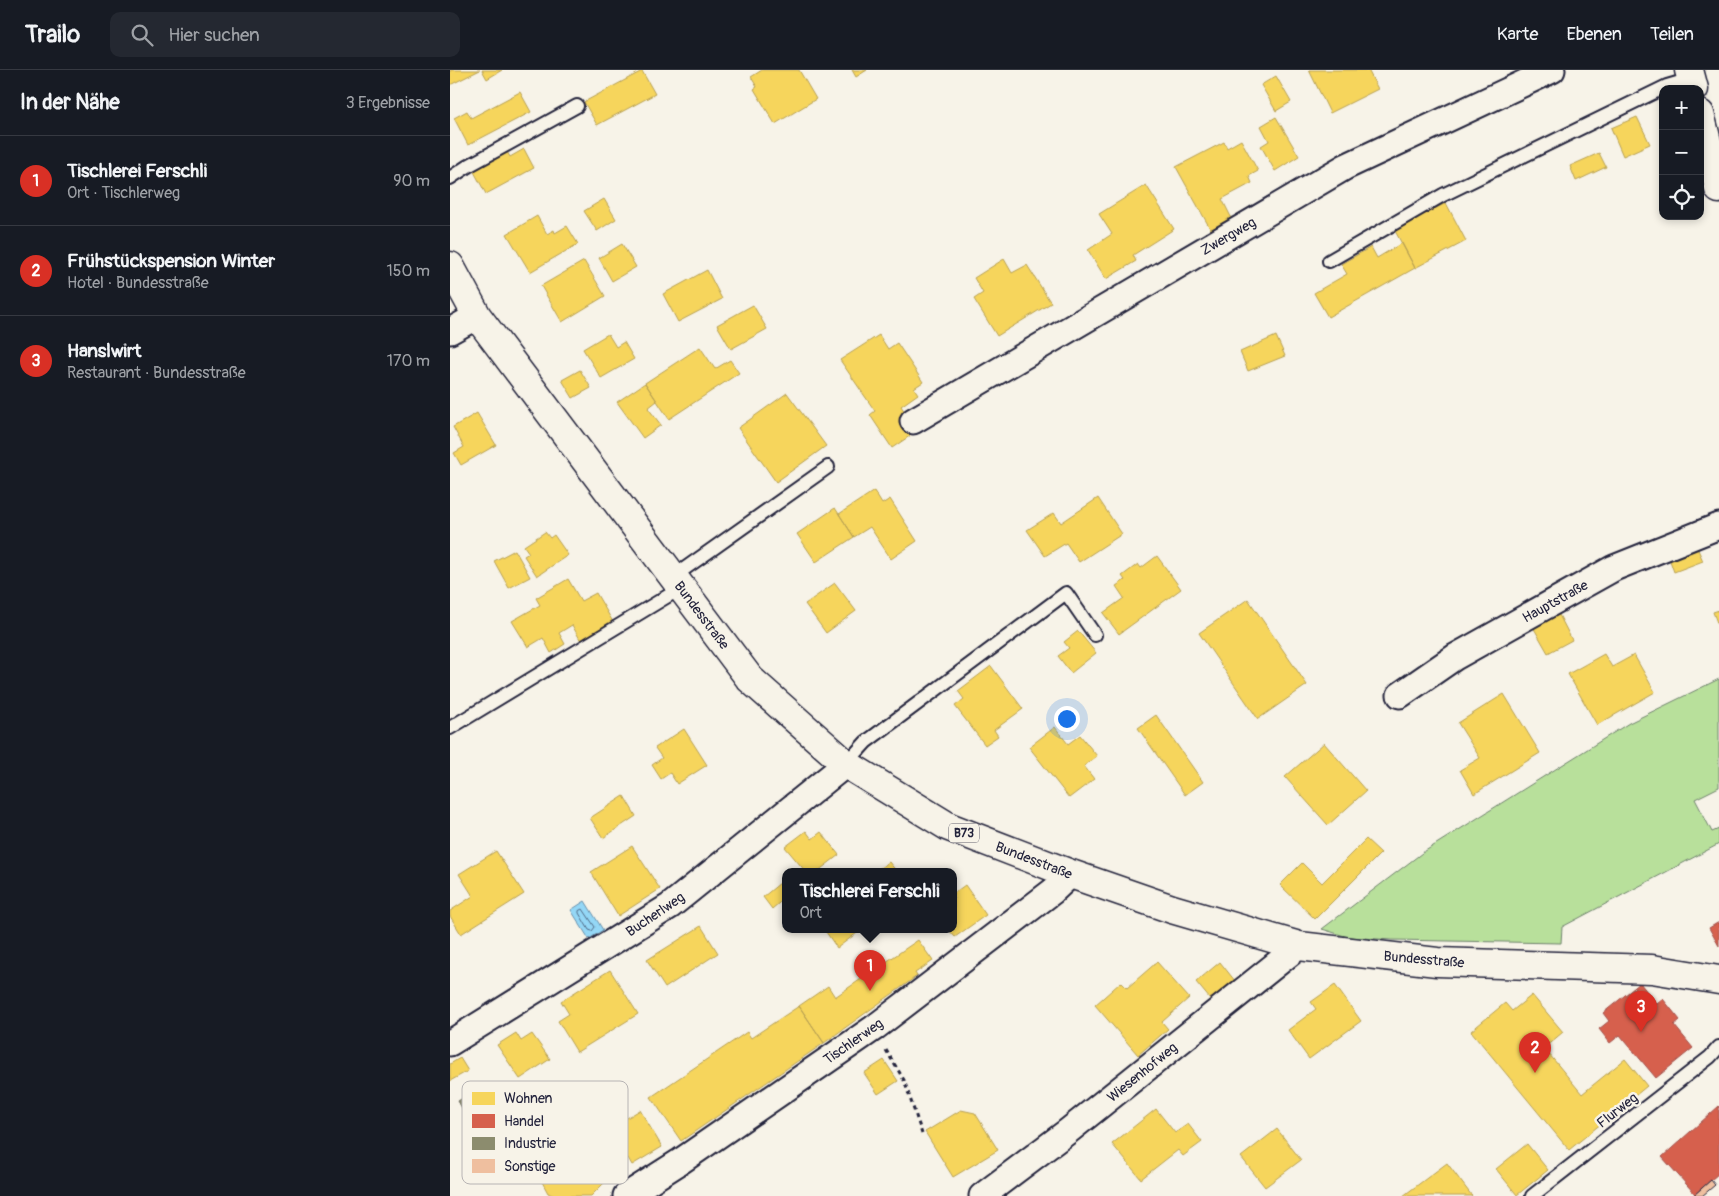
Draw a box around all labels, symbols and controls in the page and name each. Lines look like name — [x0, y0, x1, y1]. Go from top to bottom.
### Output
search box — [110, 12, 460, 57]
text: Trailo — [25, 20, 80, 49]
icon: search — [128, 21, 156, 49]
text: Hier suchen — [168, 23, 260, 47]
text: Karte — [1497, 23, 1538, 46]
text: Ebenen — [1566, 23, 1622, 46]
text: Teilen — [1650, 23, 1694, 46]
map controls — [1659, 85, 1704, 220]
button: + — [1659, 85, 1704, 130]
text: In der Nähe — [20, 89, 120, 116]
text: 3 Ergebnisse — [346, 93, 430, 113]
button: − — [1659, 130, 1704, 175]
text: Tischlerei Ferschli — [67, 159, 207, 183]
text: 1 — [33, 171, 39, 191]
text: 90 m — [393, 171, 430, 191]
button: locate — [1659, 175, 1704, 220]
text: Ort · Tischlerweg — [67, 183, 180, 203]
street label: Zwergweg — [1198, 214, 1259, 259]
text: Frühstückspension Winter — [67, 249, 275, 273]
text: 2 — [32, 261, 40, 281]
text: 150 m — [386, 261, 430, 281]
text: Hotel · Bundesstraße — [67, 273, 209, 293]
text: Hanslwirt — [67, 339, 141, 363]
text: 3 — [32, 351, 40, 371]
text: 170 m — [387, 351, 430, 371]
text: Restaurant · Bundesstraße — [67, 363, 246, 383]
street label: Hauptstraße — [1519, 576, 1591, 626]
street label: Bundesstraße — [670, 578, 733, 653]
your location — [1054, 706, 1080, 732]
road number: B73 — [949, 824, 979, 842]
street label: Bundesstraße — [993, 838, 1075, 883]
popup — [782, 868, 957, 933]
text: Tischlerei Ferschli — [799, 879, 940, 903]
street label: Bucherlweg — [623, 889, 688, 940]
text: Ort — [799, 903, 822, 923]
street label: Bundesstraße — [1383, 948, 1465, 972]
pin: 1 — [854, 950, 886, 991]
pin: 3 — [1625, 991, 1657, 1032]
street label: Tischlerweg — [820, 1015, 886, 1068]
pin: 2 — [1519, 1032, 1551, 1073]
street label: Wiesenhofweg — [1104, 1039, 1181, 1106]
legend — [462, 1081, 628, 1184]
street label: Flurweg — [1593, 1089, 1641, 1132]
text: Wohnen — [504, 1090, 553, 1107]
text: Handel — [504, 1113, 544, 1130]
text: Industrie — [504, 1135, 556, 1152]
text: Sonstige — [504, 1158, 556, 1175]

